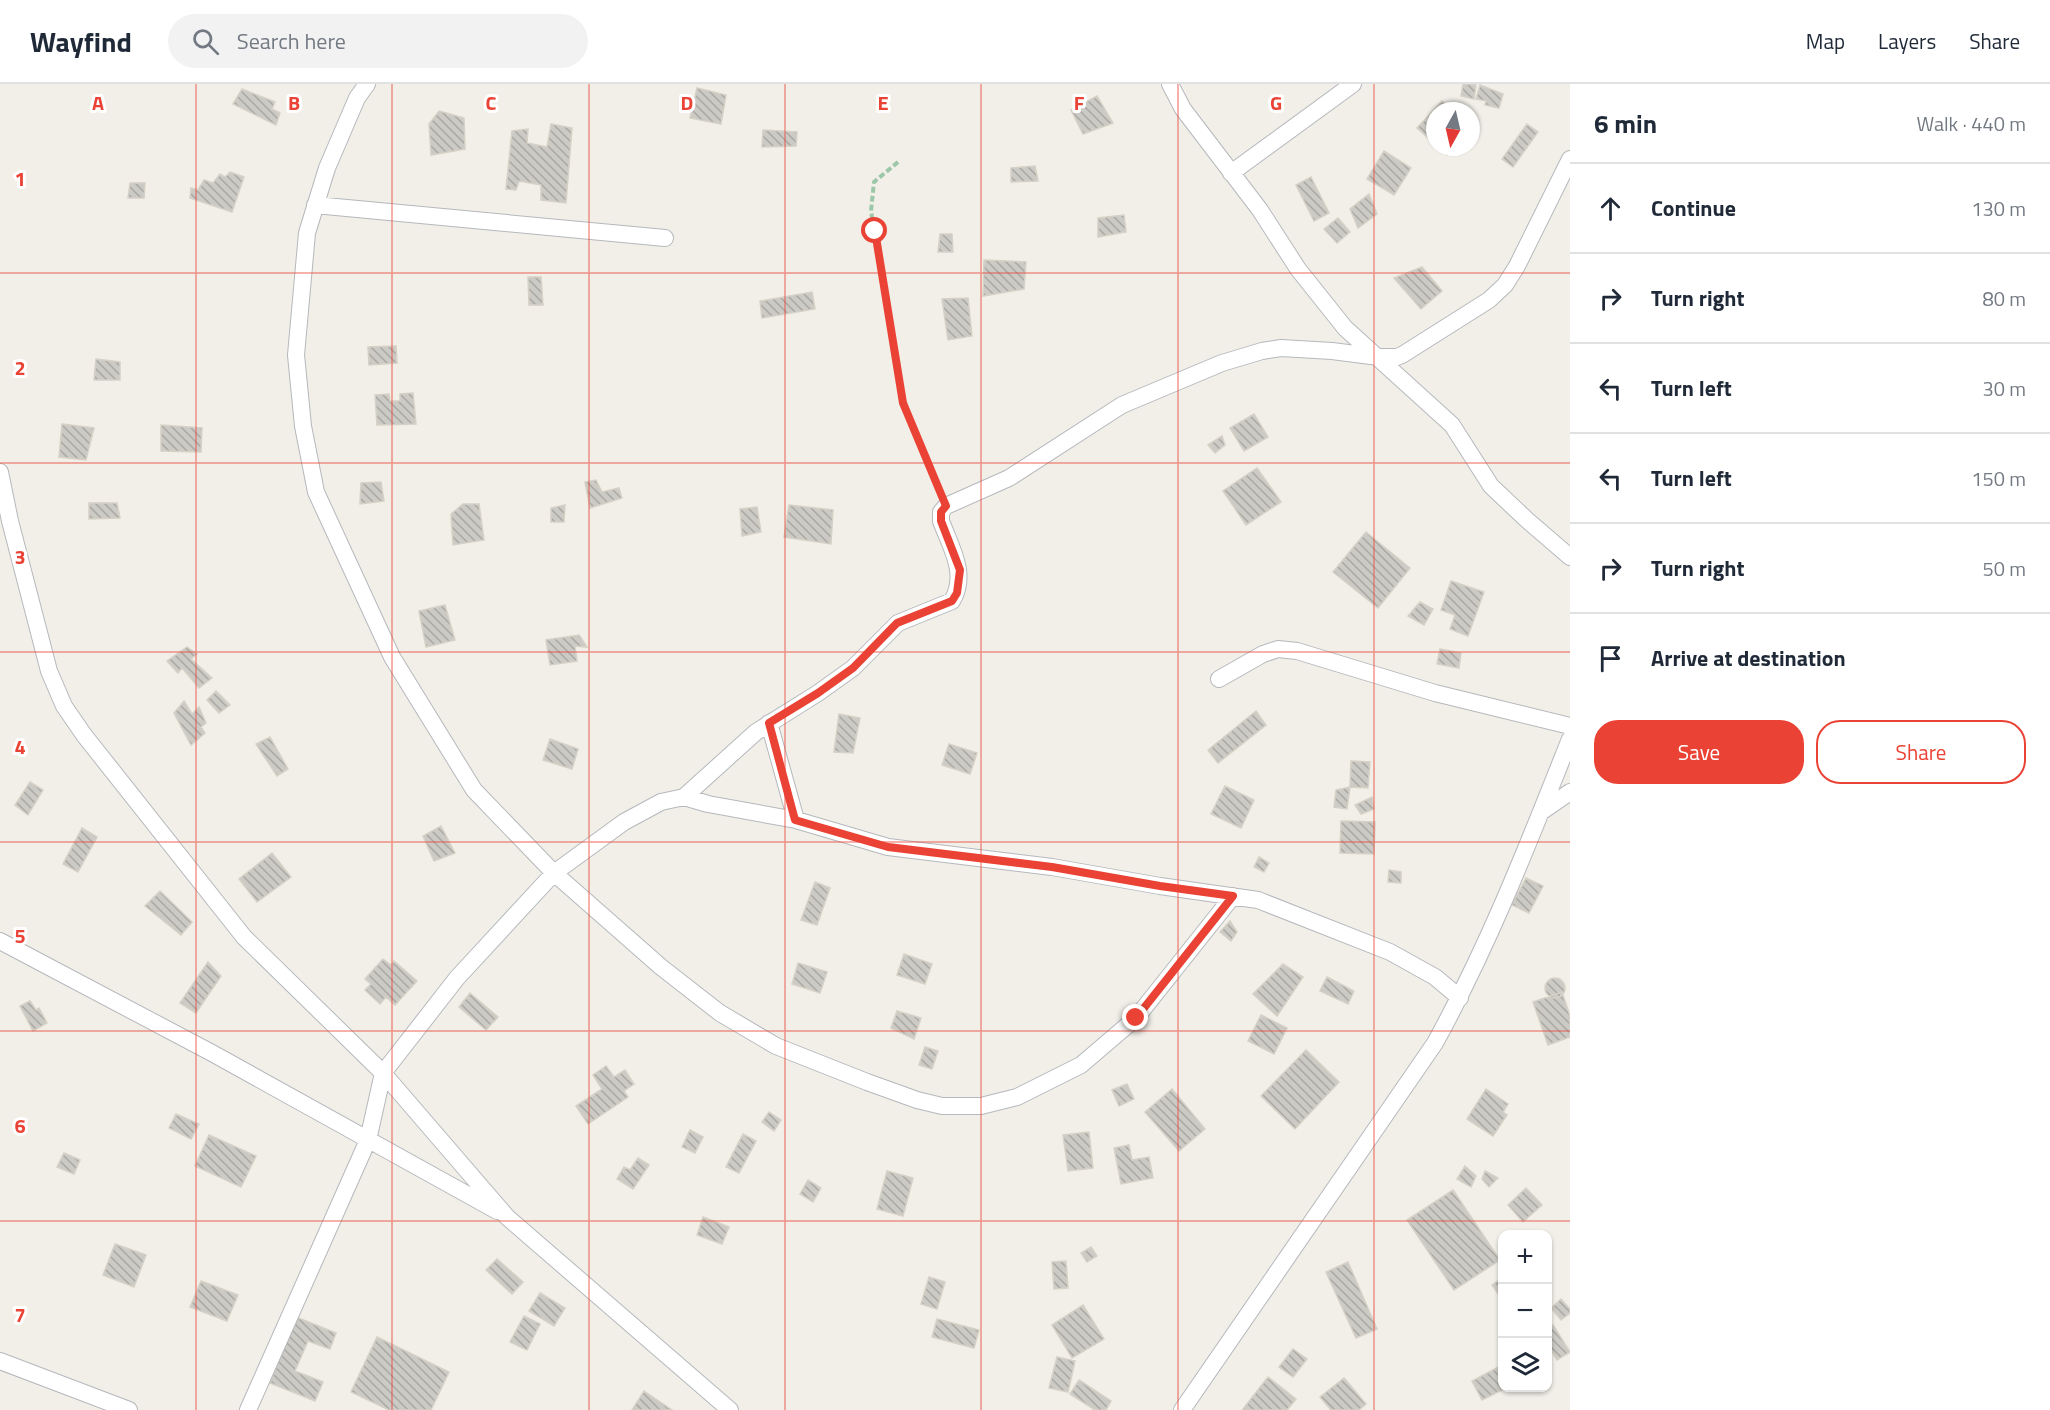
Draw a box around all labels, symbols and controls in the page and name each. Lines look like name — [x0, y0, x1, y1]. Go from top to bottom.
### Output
search box — [168, 14, 588, 68]
text: Wayfind — [30, 20, 132, 63]
text: Search here — [237, 24, 346, 58]
icon: search — [189, 25, 222, 58]
text: Map — [1806, 25, 1845, 57]
text: Layers — [1878, 25, 1936, 57]
text: Share — [1969, 25, 2020, 57]
text: A — [92, 87, 104, 118]
text: B — [288, 87, 300, 118]
text: C — [486, 87, 497, 118]
text: D — [681, 87, 693, 118]
text: E — [877, 87, 889, 118]
text: F — [1074, 87, 1085, 118]
text: G — [1270, 87, 1282, 118]
north arrow — [1426, 102, 1480, 156]
text: 6 min — [1594, 104, 1657, 143]
text: Walk · 440 m — [1917, 108, 2026, 139]
text: 1 — [14, 163, 26, 194]
text: Continue — [1651, 191, 1736, 225]
icon: ahead — [1594, 192, 1627, 225]
text: 130 m — [1971, 193, 2026, 224]
route start — [861, 217, 887, 243]
text: Turn right — [1651, 281, 1745, 315]
icon: right — [1594, 282, 1627, 315]
text: 80 m — [1982, 283, 2026, 314]
text: 2 — [14, 352, 26, 383]
text: Turn left — [1651, 371, 1732, 405]
icon: left — [1594, 372, 1627, 405]
text: 30 m — [1982, 373, 2026, 404]
text: Turn left — [1651, 461, 1732, 495]
icon: left — [1594, 462, 1627, 495]
text: 150 m — [1971, 463, 2026, 494]
text: 3 — [14, 541, 26, 572]
text: Turn right — [1651, 551, 1745, 585]
icon: right — [1594, 552, 1627, 585]
text: 50 m — [1982, 553, 2026, 584]
text: Arrive at destination — [1651, 641, 1846, 675]
icon: arrive — [1594, 642, 1627, 675]
button: Save — [1594, 720, 1804, 784]
button: Share — [1816, 720, 2026, 784]
text: 4 — [14, 731, 26, 762]
text: 5 — [14, 920, 26, 951]
route end — [1122, 1004, 1148, 1030]
text: 6 — [14, 1110, 26, 1141]
map controls — [1498, 1230, 1552, 1392]
button: + — [1498, 1230, 1552, 1284]
button: − — [1498, 1284, 1552, 1338]
text: 7 — [14, 1299, 26, 1330]
button: layers — [1498, 1338, 1552, 1392]

